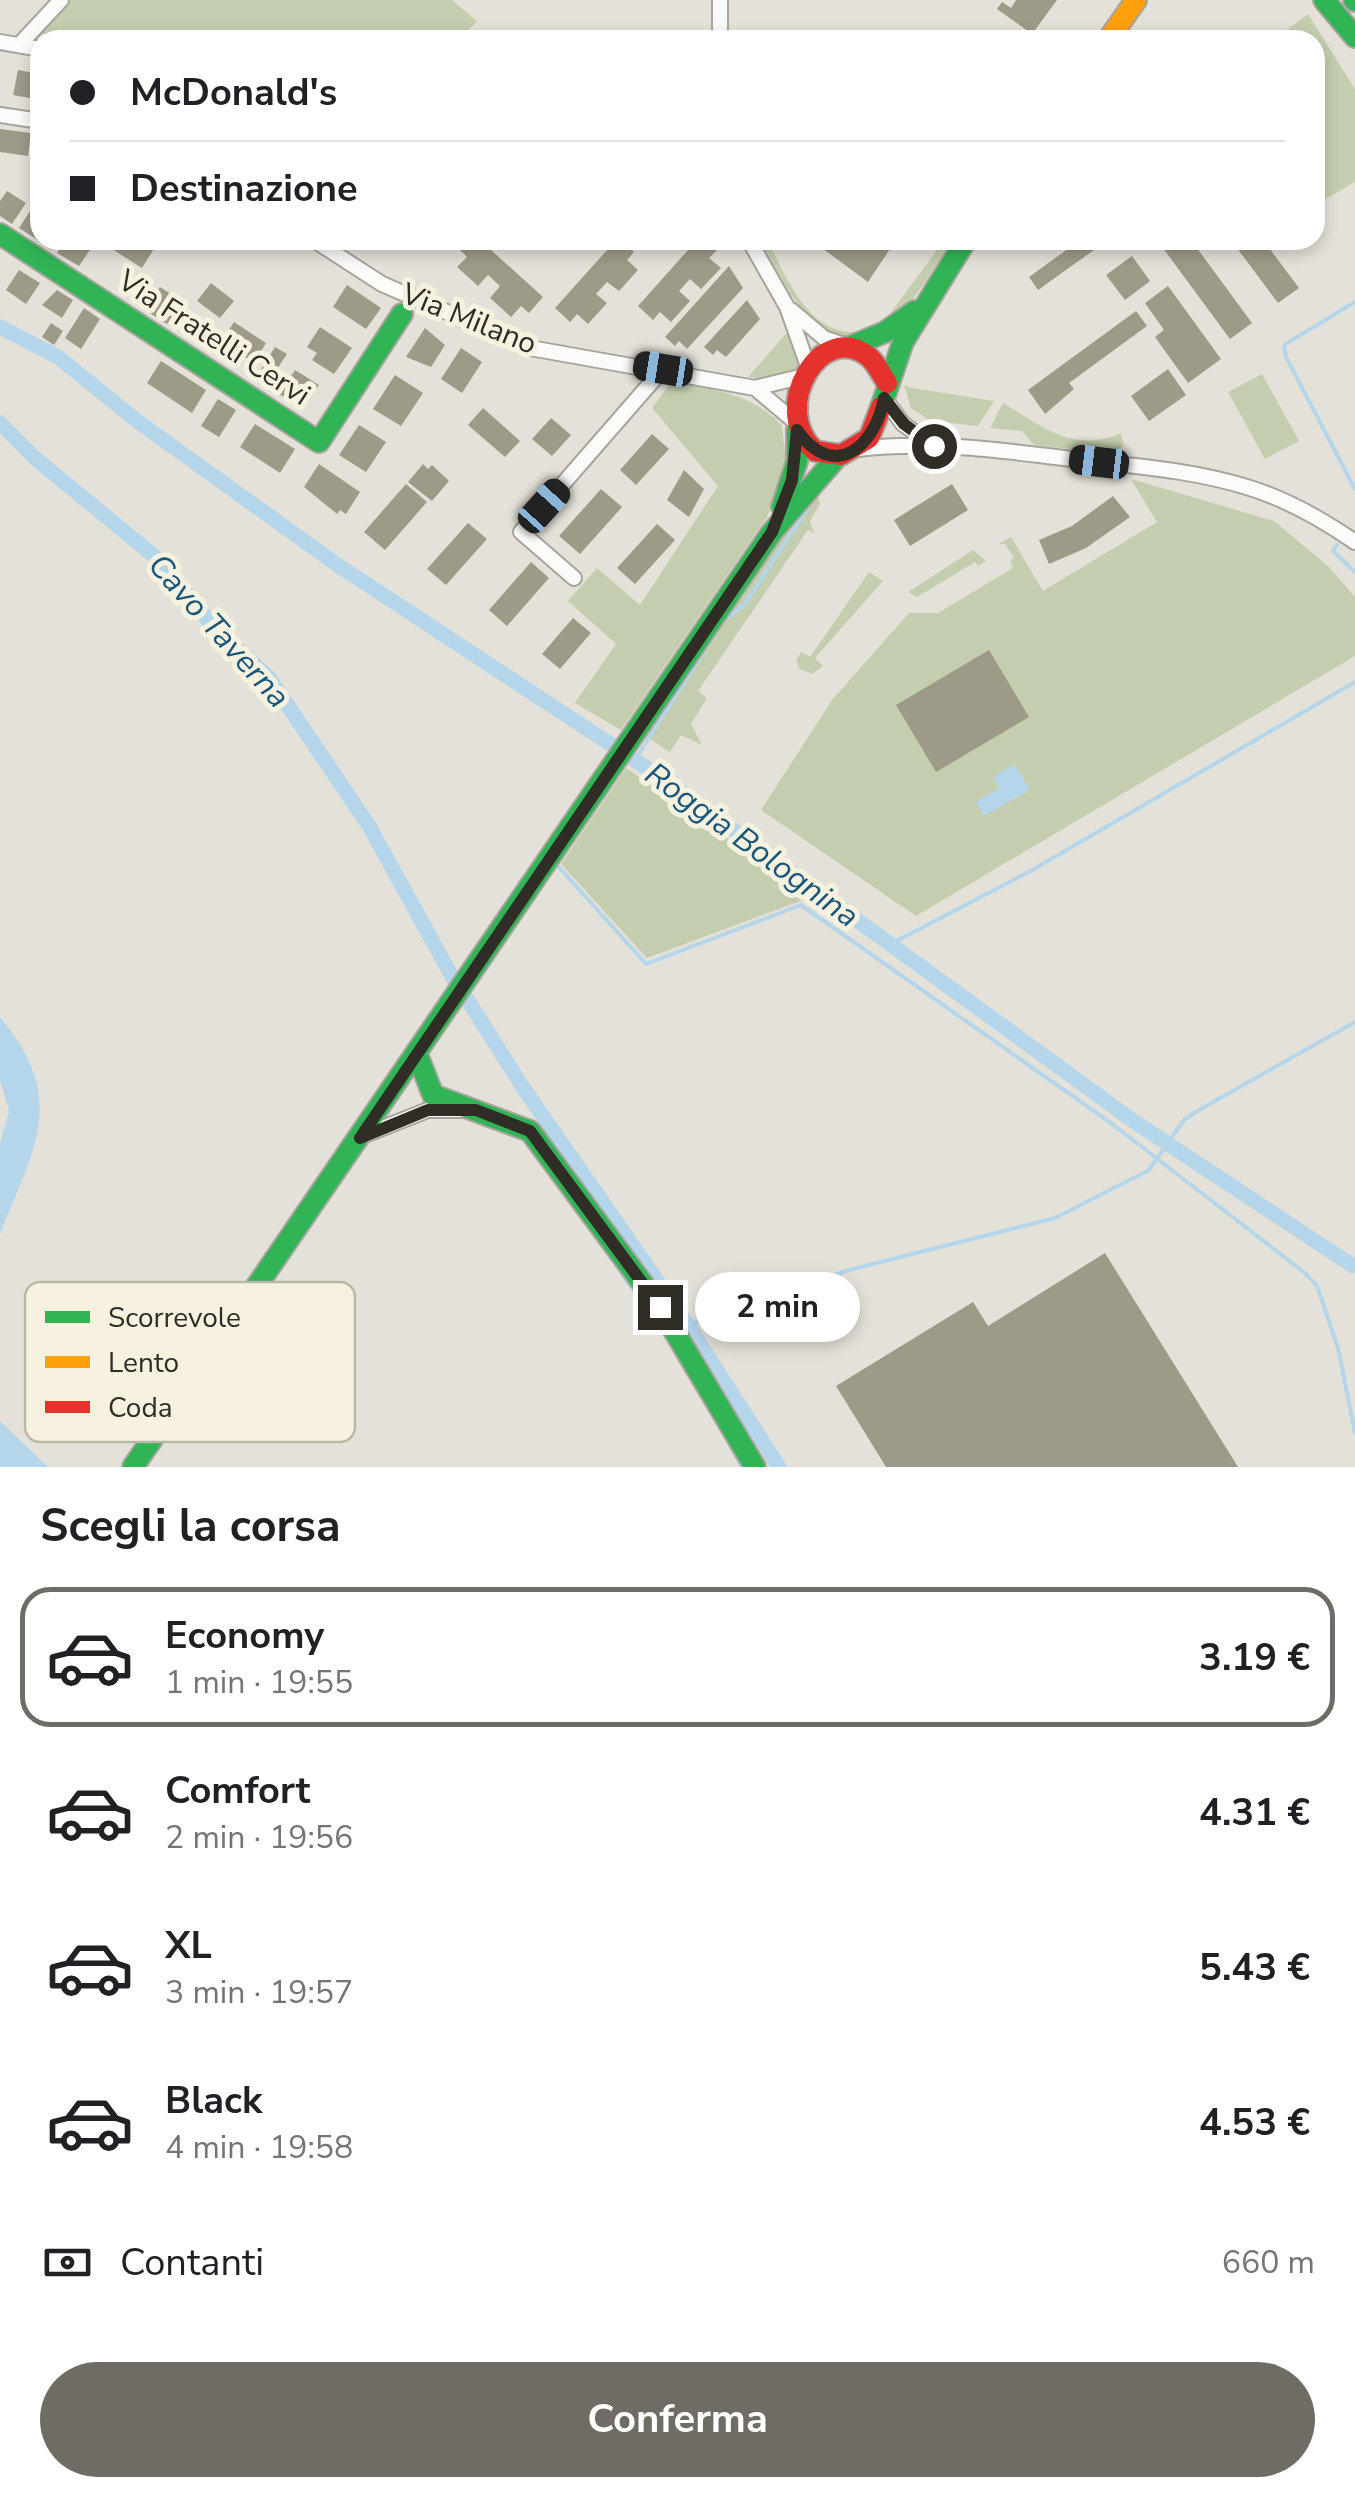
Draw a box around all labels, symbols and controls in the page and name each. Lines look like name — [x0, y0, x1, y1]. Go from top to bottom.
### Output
text: McDonald's — [130, 67, 337, 118]
text: Destinazione — [130, 163, 358, 214]
street label: Via Fratelli Cervi — [109, 260, 318, 416]
street label: Via Milano — [394, 273, 543, 365]
car — [631, 349, 695, 389]
route start — [912, 424, 957, 469]
car — [1067, 443, 1131, 481]
car — [513, 474, 575, 538]
water label: Cavo Taverna — [138, 545, 300, 717]
water label: Roggia Bolognina — [636, 753, 868, 937]
callout: 2 min — [695, 1272, 860, 1342]
legend — [25, 1282, 355, 1442]
route end — [638, 1285, 683, 1330]
text: 2 min — [736, 1285, 819, 1328]
text: Scorrevole — [108, 1299, 241, 1337]
text: Lento — [108, 1344, 179, 1382]
text: Coda — [108, 1389, 173, 1427]
text: Scegli la corsa — [40, 1496, 341, 1557]
text: Economy — [165, 1610, 324, 1661]
icon: car — [45, 1612, 135, 1702]
text: 3.19 € — [1199, 1632, 1310, 1683]
text: 1 min · 19:55 — [165, 1661, 353, 1704]
text: Comfort — [165, 1765, 310, 1816]
icon: car — [45, 1767, 135, 1857]
text: 4.31 € — [1199, 1787, 1310, 1838]
text: 2 min · 19:56 — [165, 1816, 353, 1859]
text: XL — [165, 1920, 212, 1971]
icon: car — [45, 1922, 135, 2012]
text: 5.43 € — [1199, 1942, 1310, 1993]
text: 3 min · 19:57 — [165, 1971, 353, 2014]
text: Black — [165, 2075, 262, 2126]
icon: car — [45, 2077, 135, 2167]
text: 4.53 € — [1199, 2097, 1310, 2148]
text: 4 min · 19:58 — [165, 2126, 353, 2169]
icon: cash — [40, 2235, 95, 2290]
text: Contanti — [120, 2237, 264, 2288]
text: 660 m — [1222, 2241, 1315, 2284]
button: Conferma — [40, 2362, 1315, 2477]

